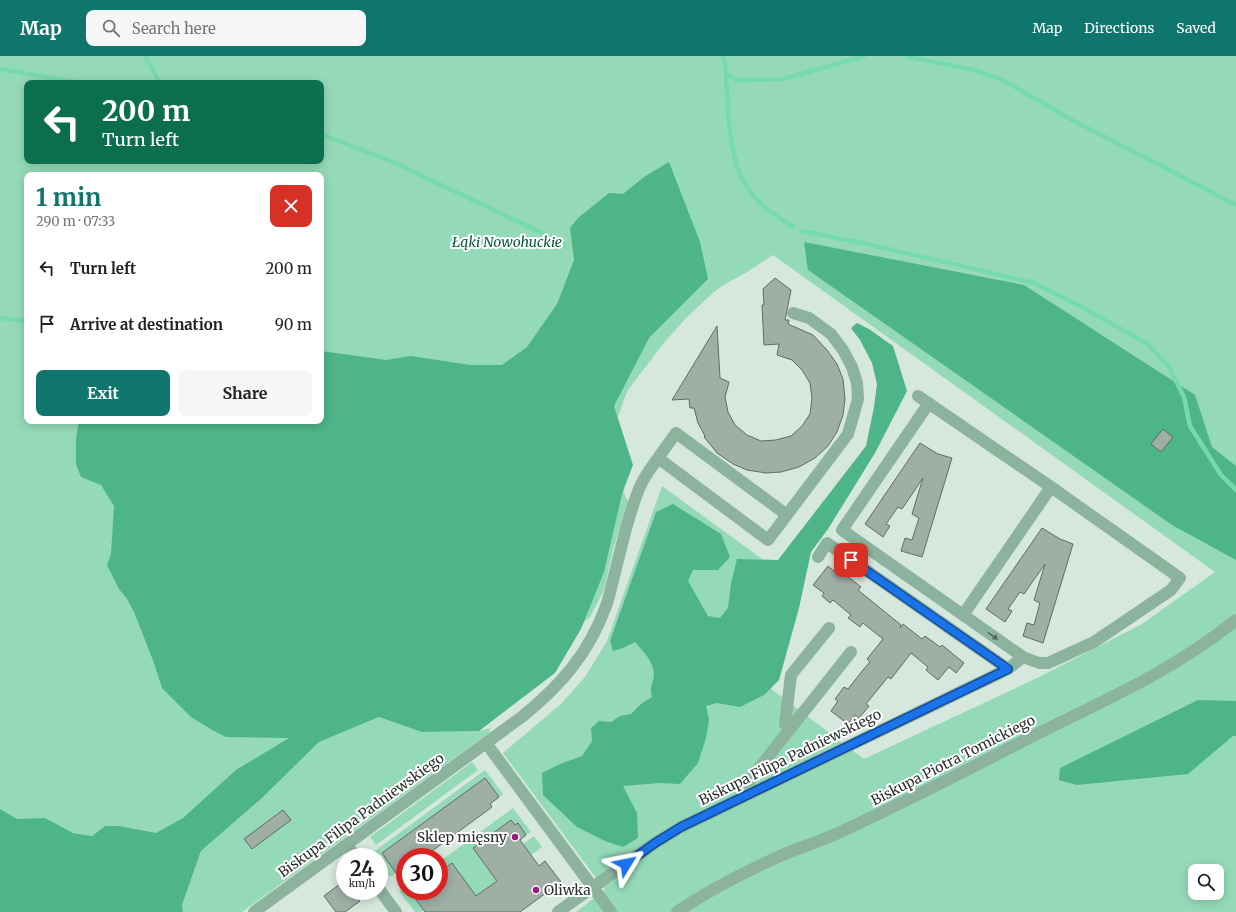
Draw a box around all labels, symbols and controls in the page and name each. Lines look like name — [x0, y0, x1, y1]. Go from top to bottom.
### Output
search box — [86, 10, 366, 46]
text: Map — [20, 16, 62, 40]
icon: search — [100, 17, 122, 39]
text: Search here — [132, 19, 216, 38]
text: Map — [1032, 19, 1062, 37]
text: Directions — [1084, 19, 1154, 37]
text: Saved — [1176, 19, 1216, 37]
text: 200 m — [102, 93, 190, 129]
icon: left — [36, 96, 88, 148]
text: Turn left — [102, 128, 179, 151]
text: 1 min — [36, 182, 101, 213]
button: close — [270, 185, 312, 227]
text: 290 m · 07:33 — [36, 213, 115, 230]
park label: Łąki Nowohuckie — [452, 233, 562, 251]
icon: left — [36, 257, 58, 279]
text: Turn left — [70, 259, 136, 278]
text: 200 m — [265, 259, 312, 278]
icon: arrive — [36, 313, 58, 335]
text: Arrive at destination — [70, 315, 223, 334]
text: 90 m — [275, 315, 312, 334]
button: Exit — [36, 370, 170, 416]
button: Share — [178, 370, 312, 416]
pin — [834, 543, 868, 577]
icon: arrive — [840, 549, 862, 571]
one-way arrow — [988, 632, 998, 640]
street label: Biskupa Filipa Padniewskiego — [696, 705, 884, 809]
street label: Biskupa Piotra Tomickiego — [868, 711, 1038, 809]
street label: Biskupa Filipa Padniewskiego — [275, 749, 447, 881]
place label: Sklep mięsny — [417, 828, 508, 846]
marker: Sklep mięsny — [510, 832, 520, 842]
position arrow — [605, 843, 647, 885]
speed limit sign: 30 — [396, 848, 448, 900]
text: 24 — [350, 856, 374, 881]
map controls — [1188, 864, 1224, 900]
button: search — [1188, 864, 1224, 900]
text: km/h — [349, 877, 375, 890]
place label: Oliwka — [544, 881, 591, 899]
marker: Oliwka — [531, 885, 541, 895]

